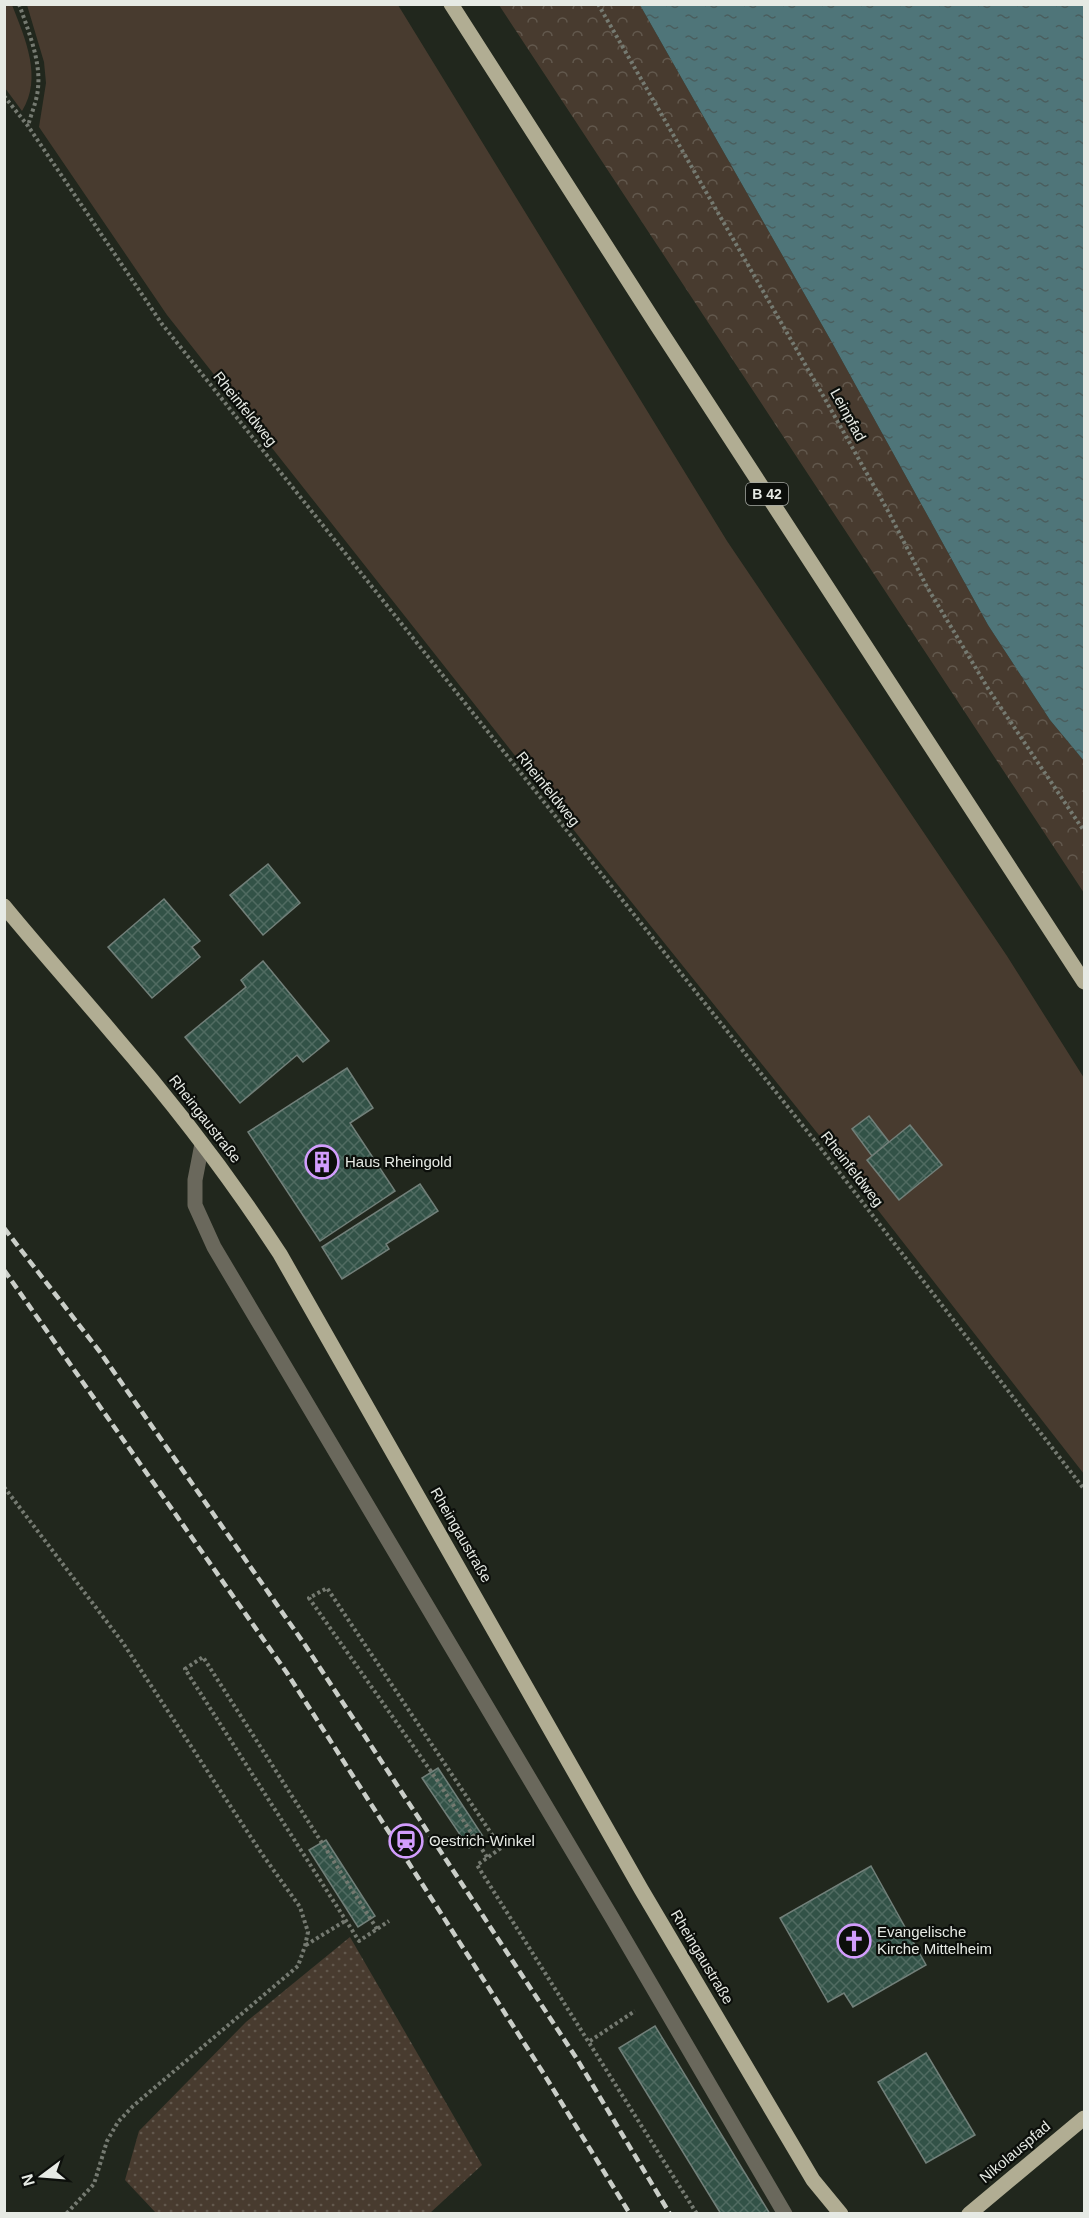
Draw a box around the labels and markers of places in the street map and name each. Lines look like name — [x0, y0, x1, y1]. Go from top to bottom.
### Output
building icon: Haus Rheingold — [304, 1144, 340, 1180]
place label: Haus Rheingold — [345, 1153, 452, 1170]
station icon: Oestrich-Winkel — [388, 1823, 424, 1859]
place label: Oestrich-Winkel — [429, 1832, 535, 1849]
church icon: Evangelische Kirche Mittelheim — [836, 1923, 872, 1959]
place label: Evangelische Kirche Mittelheim — [877, 1923, 992, 1957]

